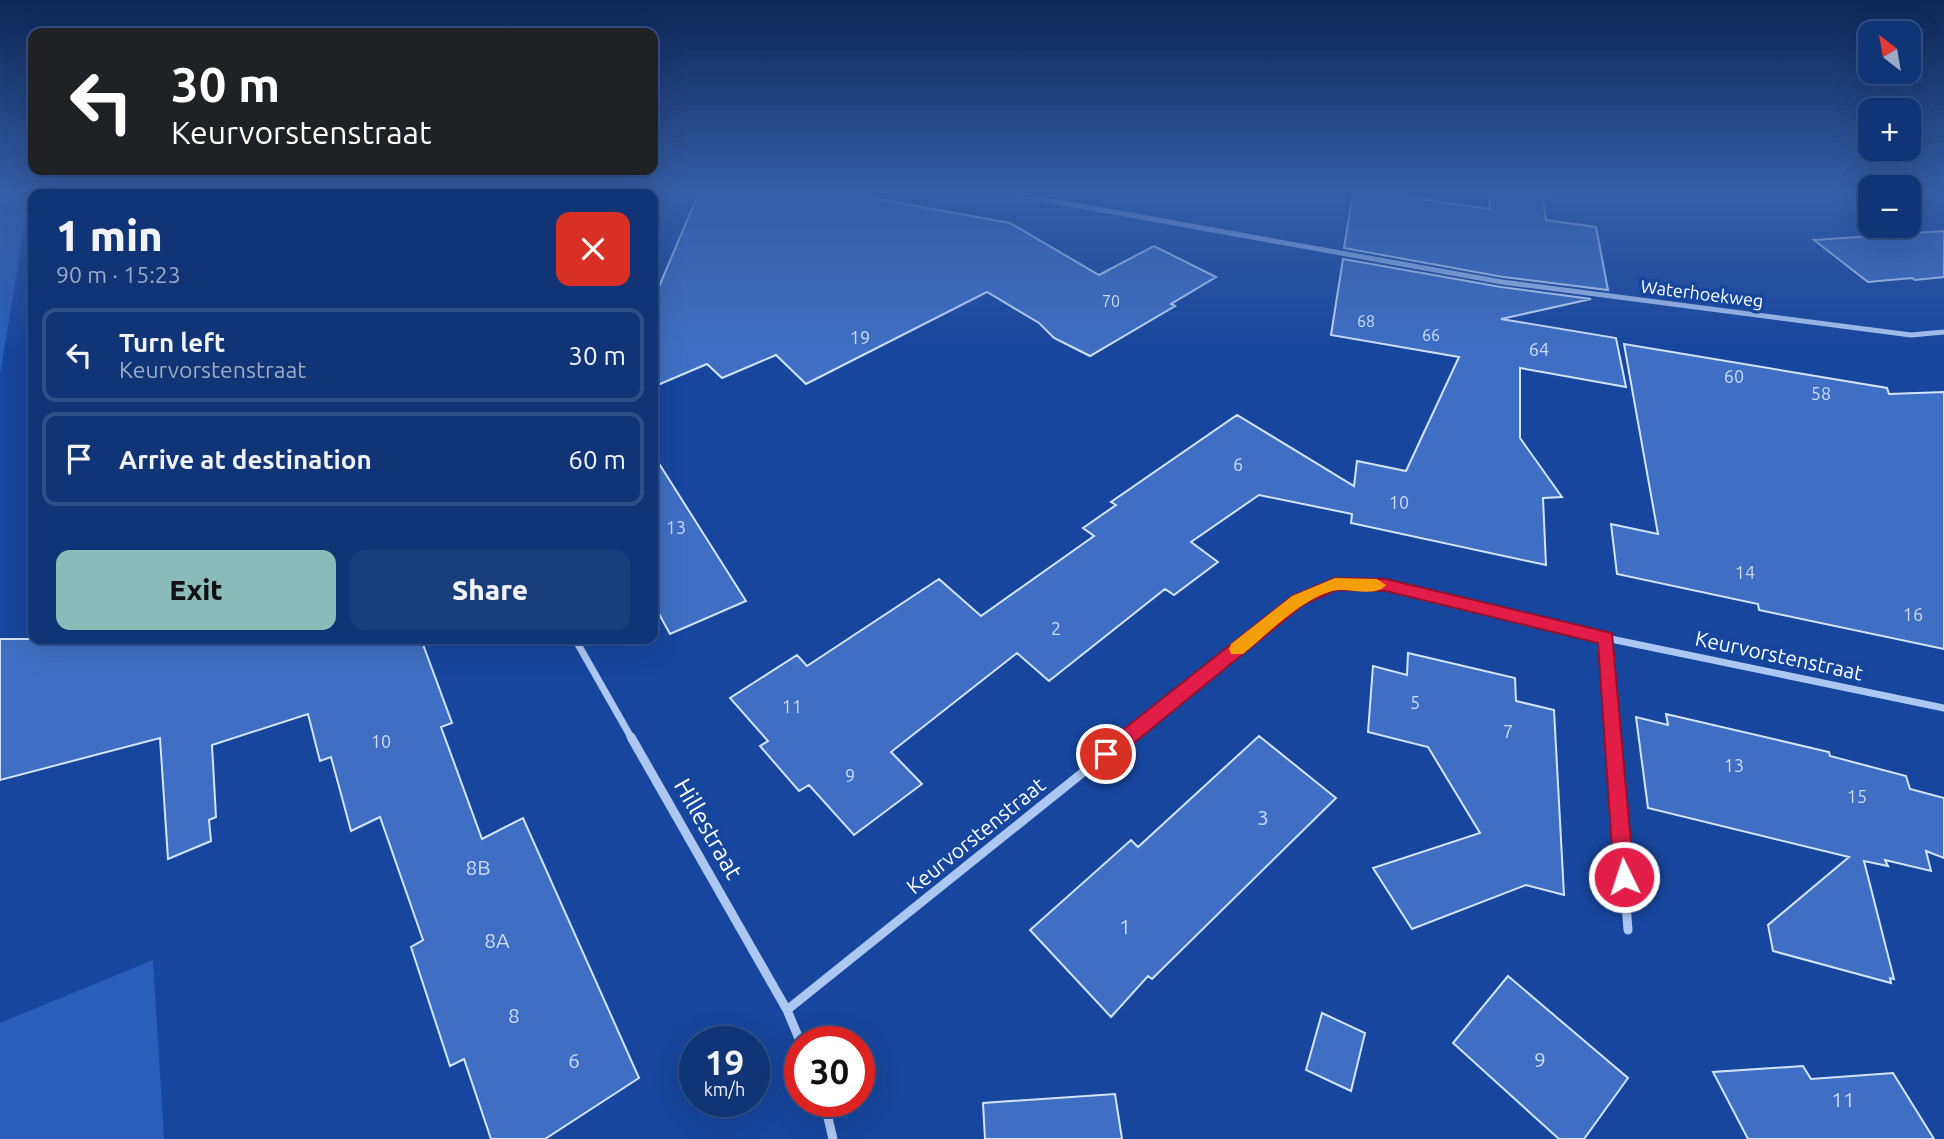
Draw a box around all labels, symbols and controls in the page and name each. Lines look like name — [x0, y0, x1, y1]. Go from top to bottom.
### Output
north arrow — [1858, 21, 1922, 84]
map controls — [1858, 21, 1921, 238]
icon: left — [56, 56, 147, 147]
text: 30 m — [171, 56, 280, 111]
button: + — [1858, 98, 1921, 161]
text: Keurvorstenstraat — [171, 114, 432, 150]
button: − — [1858, 175, 1921, 238]
text: 1 min — [56, 212, 163, 259]
button: close — [556, 212, 630, 286]
text: 90 m · 15:23 — [56, 262, 181, 287]
street label: Waterhoekweg — [1640, 276, 1765, 310]
house number: 70 — [1102, 292, 1120, 310]
house number: 68 — [1357, 312, 1375, 330]
house number: 66 — [1422, 326, 1440, 344]
house number: 19 — [850, 327, 870, 347]
text: Turn left — [119, 328, 225, 357]
icon: left — [60, 336, 98, 374]
house number: 64 — [1529, 339, 1549, 359]
text: 30 m — [568, 341, 626, 370]
text: Keurvorstenstraat — [119, 357, 306, 382]
house number: 60 — [1724, 366, 1744, 386]
house number: 58 — [1811, 383, 1831, 403]
icon: arrive — [60, 440, 98, 478]
text: Arrive at destination — [119, 445, 372, 474]
text: 60 m — [568, 445, 626, 474]
house number: 6 — [1233, 454, 1243, 474]
house number: 10 — [1389, 492, 1409, 512]
house number: 13 — [666, 517, 686, 537]
button: Exit — [56, 550, 336, 630]
button: Share — [350, 550, 630, 630]
house number: 14 — [1735, 562, 1755, 582]
house number: 16 — [1903, 604, 1923, 624]
house number: 2 — [1051, 618, 1061, 638]
street label: Keurvorstenstraat — [1693, 626, 1865, 685]
house number: 5 — [1410, 692, 1420, 712]
house number: 11 — [782, 696, 802, 716]
house number: 7 — [1503, 721, 1513, 741]
pin — [1076, 724, 1136, 784]
house number: 10 — [371, 731, 391, 751]
icon: arrive — [1087, 735, 1125, 773]
house number: 13 — [1724, 755, 1744, 775]
house number: 9 — [845, 765, 855, 785]
street label: Keurvorstenstraat — [901, 772, 1049, 898]
street label: Hillestraat — [669, 774, 748, 884]
house number: 15 — [1847, 786, 1867, 806]
house number: 3 — [1257, 805, 1269, 829]
position arrow — [1587, 840, 1661, 914]
house number: 8B — [465, 855, 491, 879]
house number: 1 — [1119, 914, 1131, 938]
house number: 8A — [484, 928, 510, 952]
house number: 8 — [508, 1003, 520, 1027]
speed limit sign: 30 — [784, 1026, 875, 1117]
text: 19 — [705, 1042, 744, 1082]
house number: 9 — [1534, 1047, 1546, 1071]
house number: 6 — [568, 1048, 580, 1072]
text: km/h — [704, 1079, 745, 1099]
house number: 11 — [1831, 1087, 1855, 1111]

